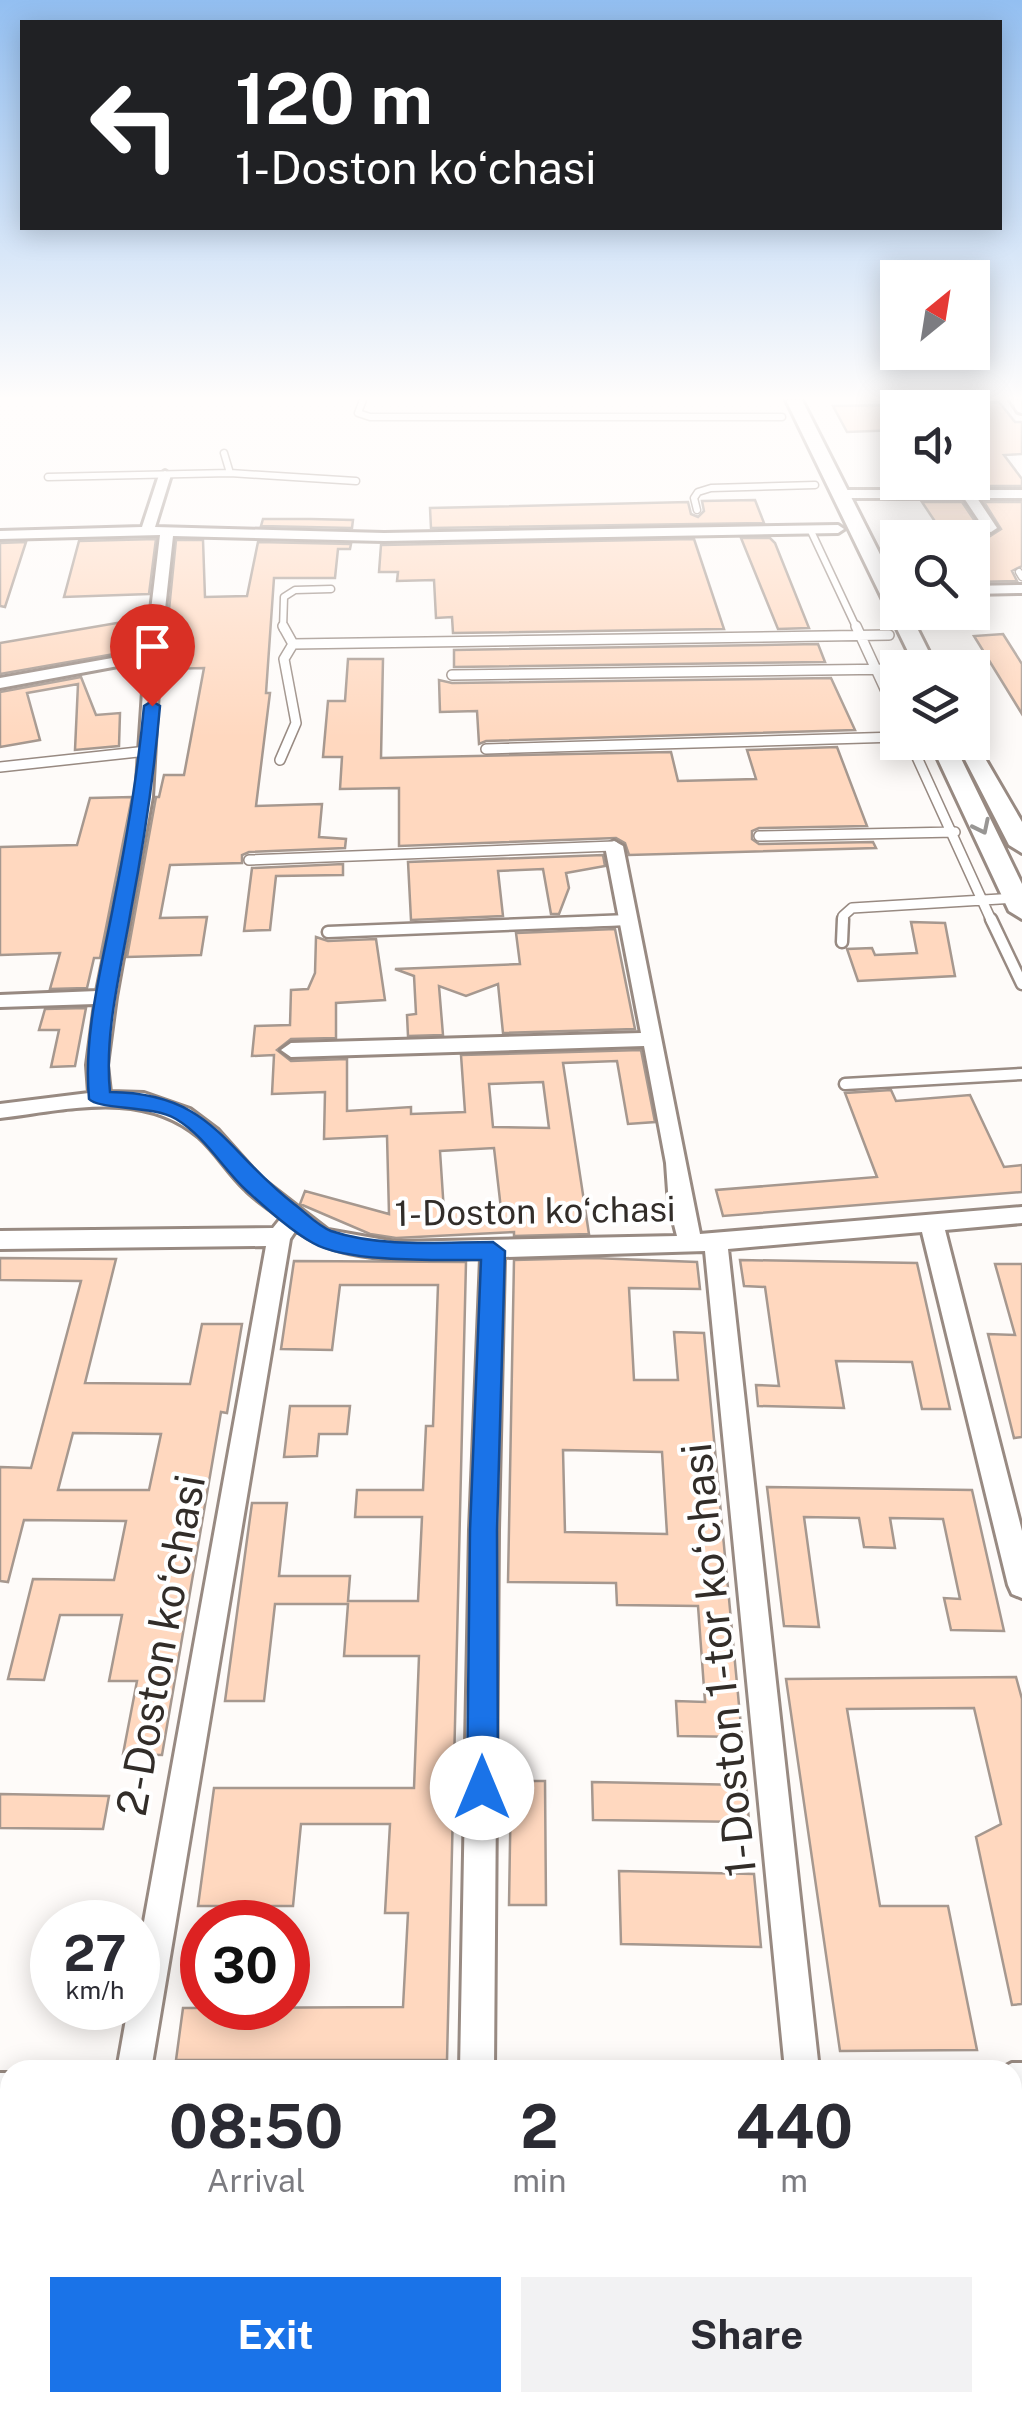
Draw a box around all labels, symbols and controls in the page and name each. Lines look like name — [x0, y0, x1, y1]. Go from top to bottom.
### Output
text: 120 m — [235, 57, 433, 140]
icon: left — [70, 60, 200, 190]
text: 1-Doston koʻchasi — [235, 141, 596, 194]
north arrow — [880, 260, 990, 370]
map controls — [880, 260, 990, 760]
button: sound — [880, 390, 990, 500]
button: search — [880, 520, 990, 630]
pin — [110, 604, 195, 707]
icon: arrive — [125, 619, 180, 674]
button: layers — [880, 650, 990, 760]
one-way arrow — [969, 816, 989, 834]
street label: 1-Doston koʻchasi — [394, 1188, 676, 1234]
street label: 1-Doston 1-tor koʻchasi — [671, 1441, 765, 1879]
street label: 2-Doston koʻchasi — [106, 1471, 214, 1819]
position arrow — [430, 1736, 534, 1840]
speed limit sign: 30 — [180, 1900, 310, 2030]
text: 27 — [63, 1923, 127, 1982]
text: km/h — [66, 1975, 124, 2005]
text: 08:50 — [169, 2091, 343, 2162]
text: 2 — [520, 2091, 558, 2162]
text: 440 — [736, 2091, 853, 2162]
text: Arrival — [207, 2162, 306, 2199]
text: min — [512, 2162, 566, 2199]
text: m — [780, 2162, 808, 2199]
button: Exit — [50, 2277, 501, 2392]
button: Share — [521, 2277, 972, 2392]

